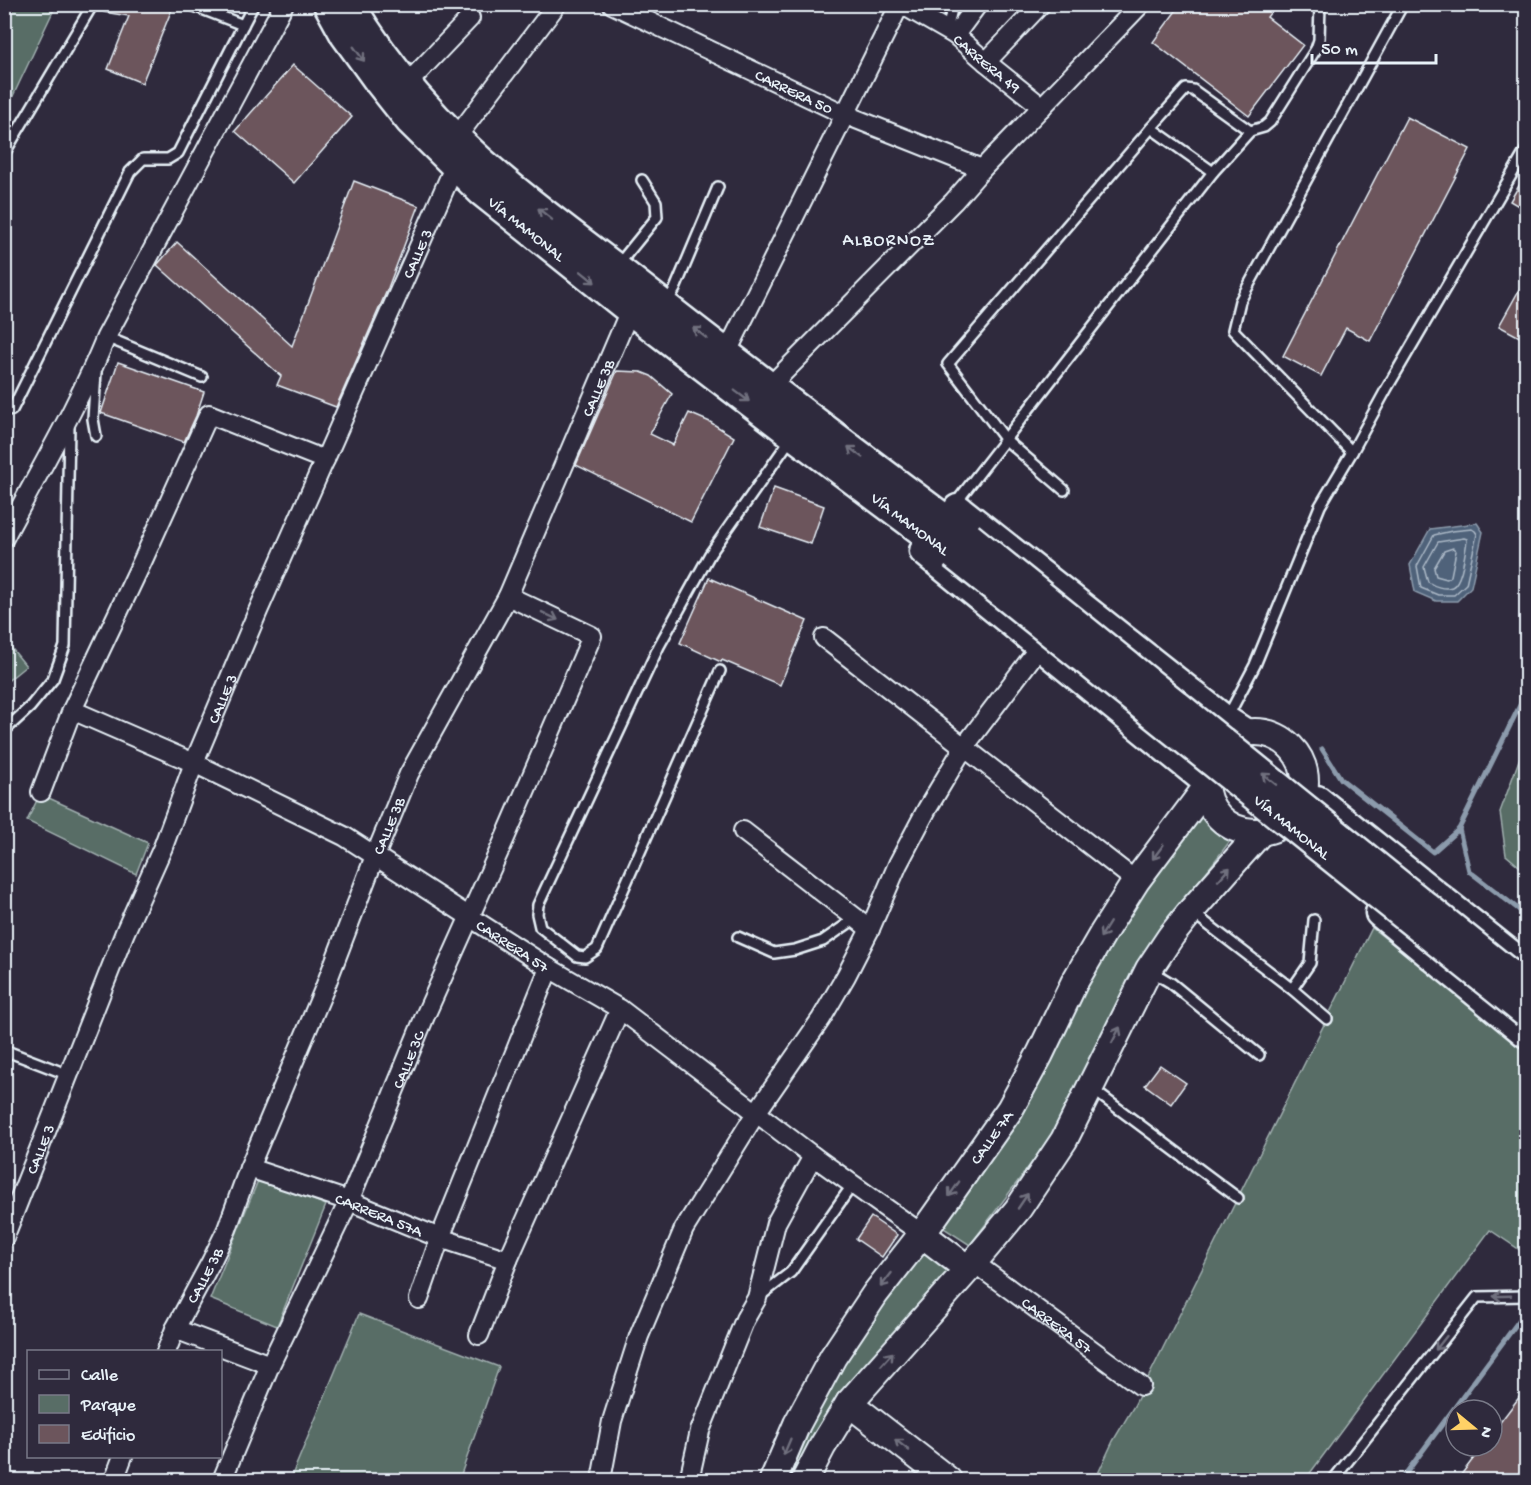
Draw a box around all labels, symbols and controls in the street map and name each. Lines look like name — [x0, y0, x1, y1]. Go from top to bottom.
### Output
scale bar — [1312, 27, 1436, 65]
street label: CARRERA 49 — [948, 32, 1023, 99]
text: 50 m — [1321, 40, 1358, 61]
one-way arrow — [352, 46, 365, 62]
street label: CARRERA 50 — [751, 67, 835, 120]
street label: VÍA MAMONAL — [482, 194, 568, 268]
one-way arrow — [537, 208, 553, 221]
street label: CALLE 3 — [400, 227, 439, 282]
district label: ALBORNOZ — [843, 231, 935, 252]
one-way arrow — [580, 270, 596, 283]
one-way arrow — [692, 327, 708, 340]
street label: CALLE 3B — [580, 357, 621, 420]
one-way arrow — [734, 389, 750, 402]
one-way arrow — [847, 445, 863, 458]
street label: VÍA MAMONAL — [865, 490, 953, 562]
one-way arrow — [541, 610, 559, 622]
street label: CALLE 3 — [206, 672, 243, 727]
one-way arrow — [1261, 773, 1277, 786]
street label: VÍA MAMONAL — [1248, 792, 1334, 866]
street label: CALLE 3B — [371, 795, 412, 858]
one-way arrow — [1152, 843, 1164, 859]
one-way arrow — [1217, 867, 1231, 882]
street label: CARRERA 57 — [471, 917, 552, 979]
one-way arrow — [1098, 921, 1110, 938]
one-way arrow — [1111, 1027, 1122, 1045]
street label: CALLE 3C — [390, 1028, 431, 1092]
street label: CALLE 7A — [968, 1107, 1020, 1169]
street label: CALLE 3 — [24, 1122, 61, 1178]
one-way arrow — [948, 1180, 960, 1196]
street label: CARRERA 57A — [332, 1191, 426, 1243]
one-way arrow — [1017, 1193, 1029, 1209]
street label: CALLE 3B — [185, 1245, 230, 1308]
one-way arrow — [879, 1272, 892, 1288]
one-way arrow — [1492, 1290, 1512, 1301]
street label: CARRERA 57 — [1016, 1295, 1095, 1360]
one-way arrow — [1434, 1335, 1447, 1351]
legend — [27, 1350, 222, 1458]
one-way arrow — [880, 1352, 894, 1368]
text: Calle — [81, 1366, 119, 1387]
text: Parque — [80, 1396, 137, 1417]
north arrow — [1444, 1398, 1504, 1458]
text: N — [1474, 1424, 1496, 1440]
text: Edificio — [81, 1426, 135, 1447]
one-way arrow — [781, 1438, 792, 1456]
one-way arrow — [894, 1438, 910, 1451]

